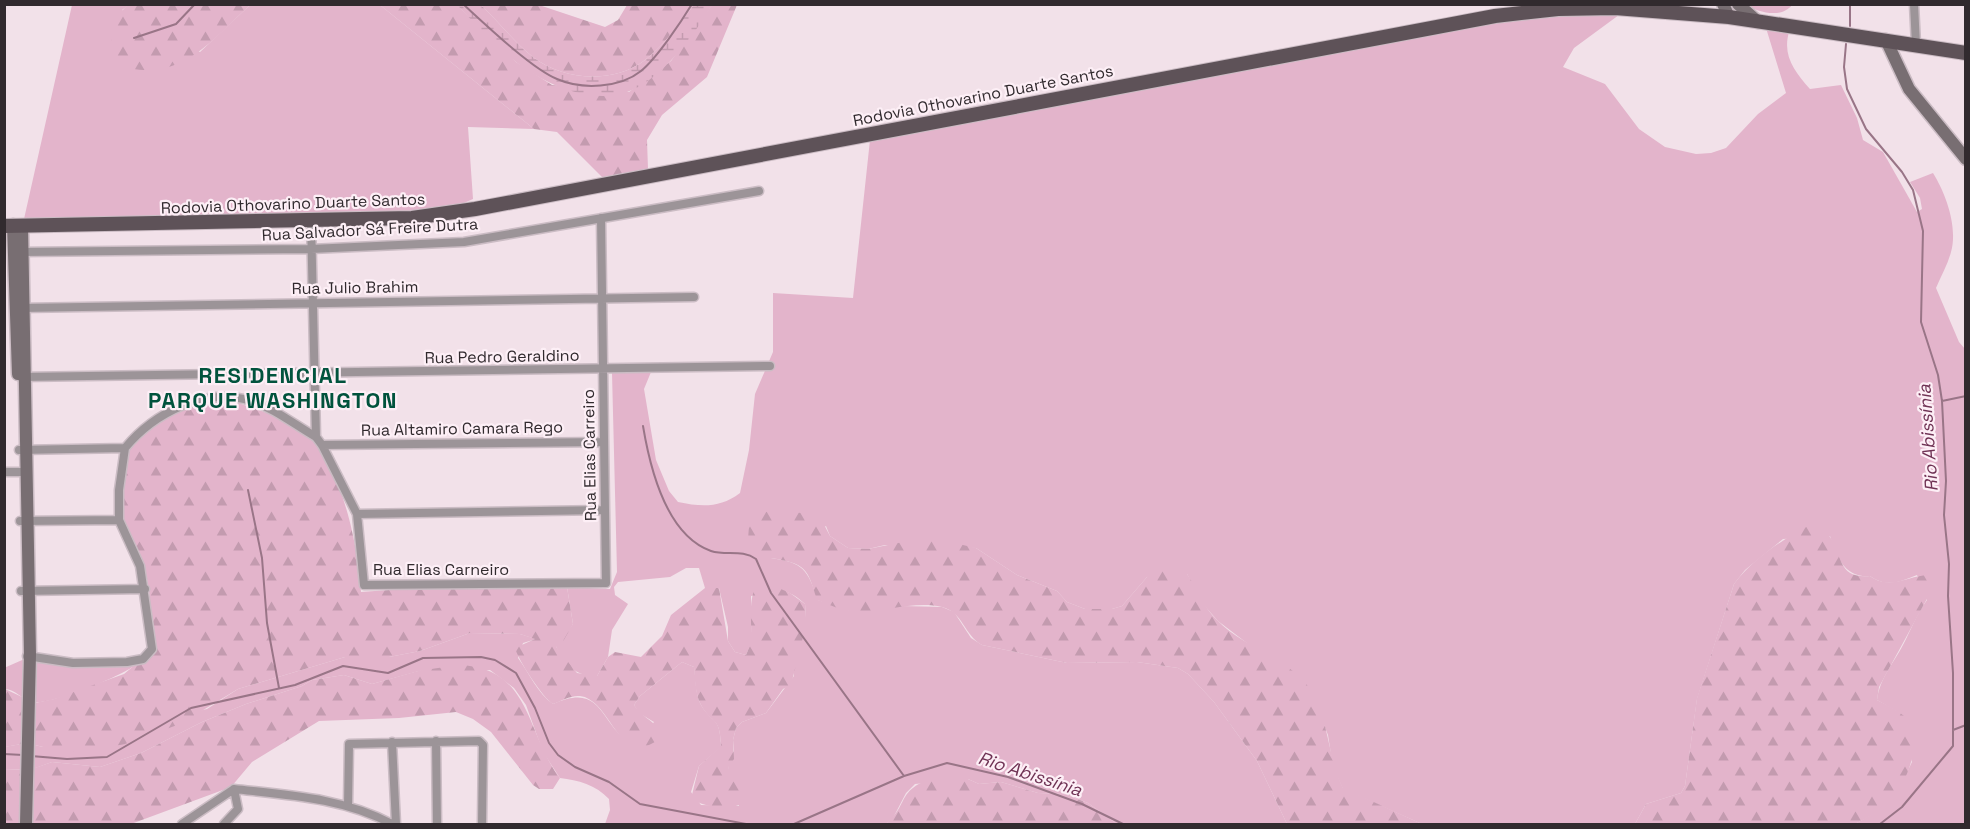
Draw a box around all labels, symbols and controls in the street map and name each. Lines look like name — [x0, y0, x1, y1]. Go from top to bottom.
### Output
street label: Rodovia Othovarino Duarte Santos — [851, 60, 1115, 131]
street label: Rodovia Othovarino Duarte Santos — [160, 188, 426, 219]
street label: Rua Salvador Sá Freire Dutra — [261, 213, 479, 246]
street label: Rua Julio Brahim — [291, 276, 419, 299]
street label: Rua Pedro Geraldino — [424, 345, 580, 368]
district label: RESIDENCIAL PARQUE WASHINGTON — [148, 361, 398, 414]
water label: Rio Abissínia — [1912, 383, 1943, 493]
street label: Rua Elias Carreiro — [578, 389, 601, 521]
street label: Rua Altamiro Camara Rego — [361, 416, 563, 441]
street label: Rua Elias Carneiro — [373, 559, 509, 580]
water label: Rio Abissínia — [975, 746, 1086, 801]

